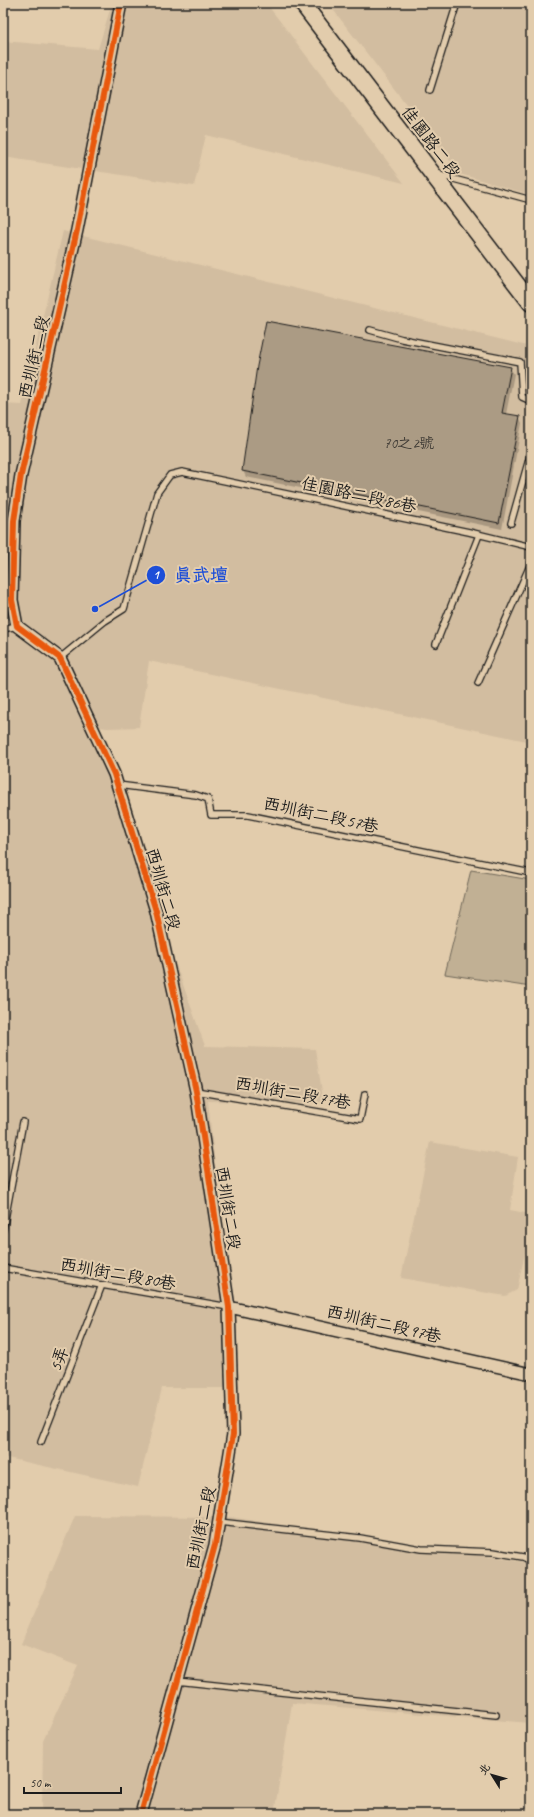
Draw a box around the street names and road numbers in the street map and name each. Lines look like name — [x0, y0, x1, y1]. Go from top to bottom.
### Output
street label: 佳園路二段 — [397, 102, 465, 182]
street label: 西圳街二段 — [14, 313, 54, 401]
street label: 佳園路二段86巷 — [299, 473, 420, 518]
street label: 西圳街二段57巷 — [261, 793, 382, 838]
street label: 西圳街二段 — [141, 845, 185, 933]
street label: 西圳街二段77巷 — [233, 1072, 354, 1114]
street label: 西圳街二段 — [211, 1164, 245, 1252]
street label: 西圳街二段80巷 — [58, 1253, 179, 1295]
street label: 西圳街二段97巷 — [324, 1301, 444, 1348]
street label: 5弄 — [45, 1344, 73, 1374]
street label: 西圳街二段 — [182, 1484, 220, 1572]

